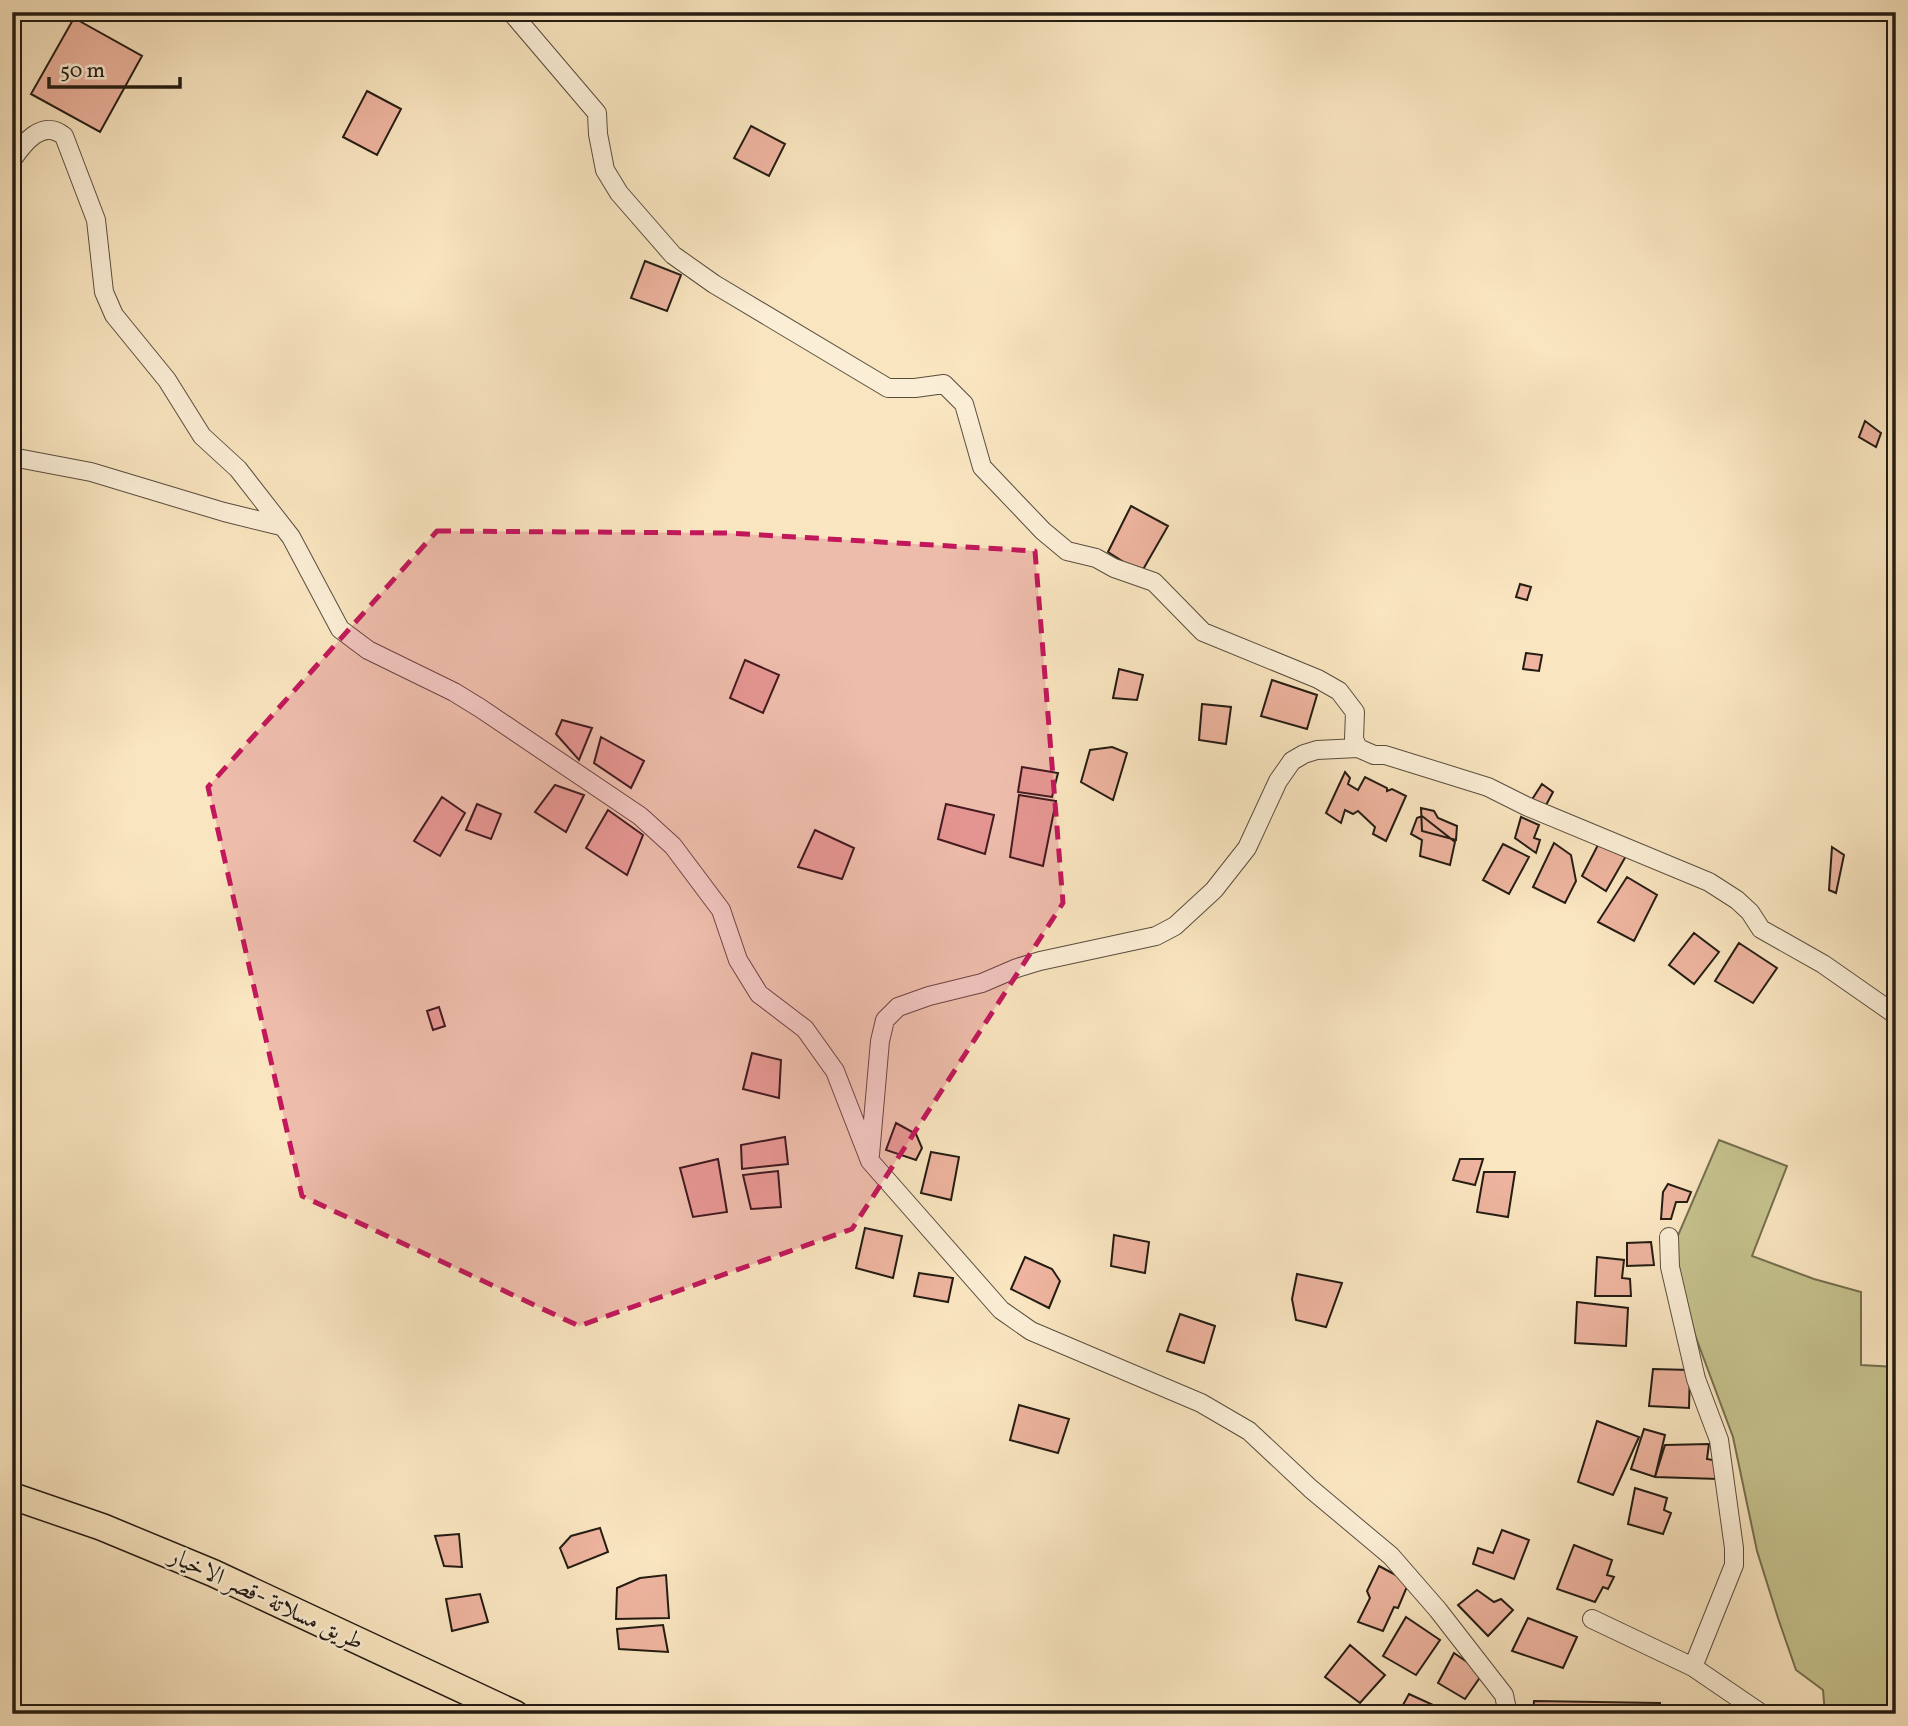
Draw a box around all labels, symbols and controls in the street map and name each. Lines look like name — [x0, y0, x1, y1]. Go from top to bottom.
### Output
scale bar — [49, 46, 180, 90]
text: 50 m — [60, 57, 105, 86]
street label: طريق مسلاتة -قصر الاخيار — [161, 1539, 369, 1660]

